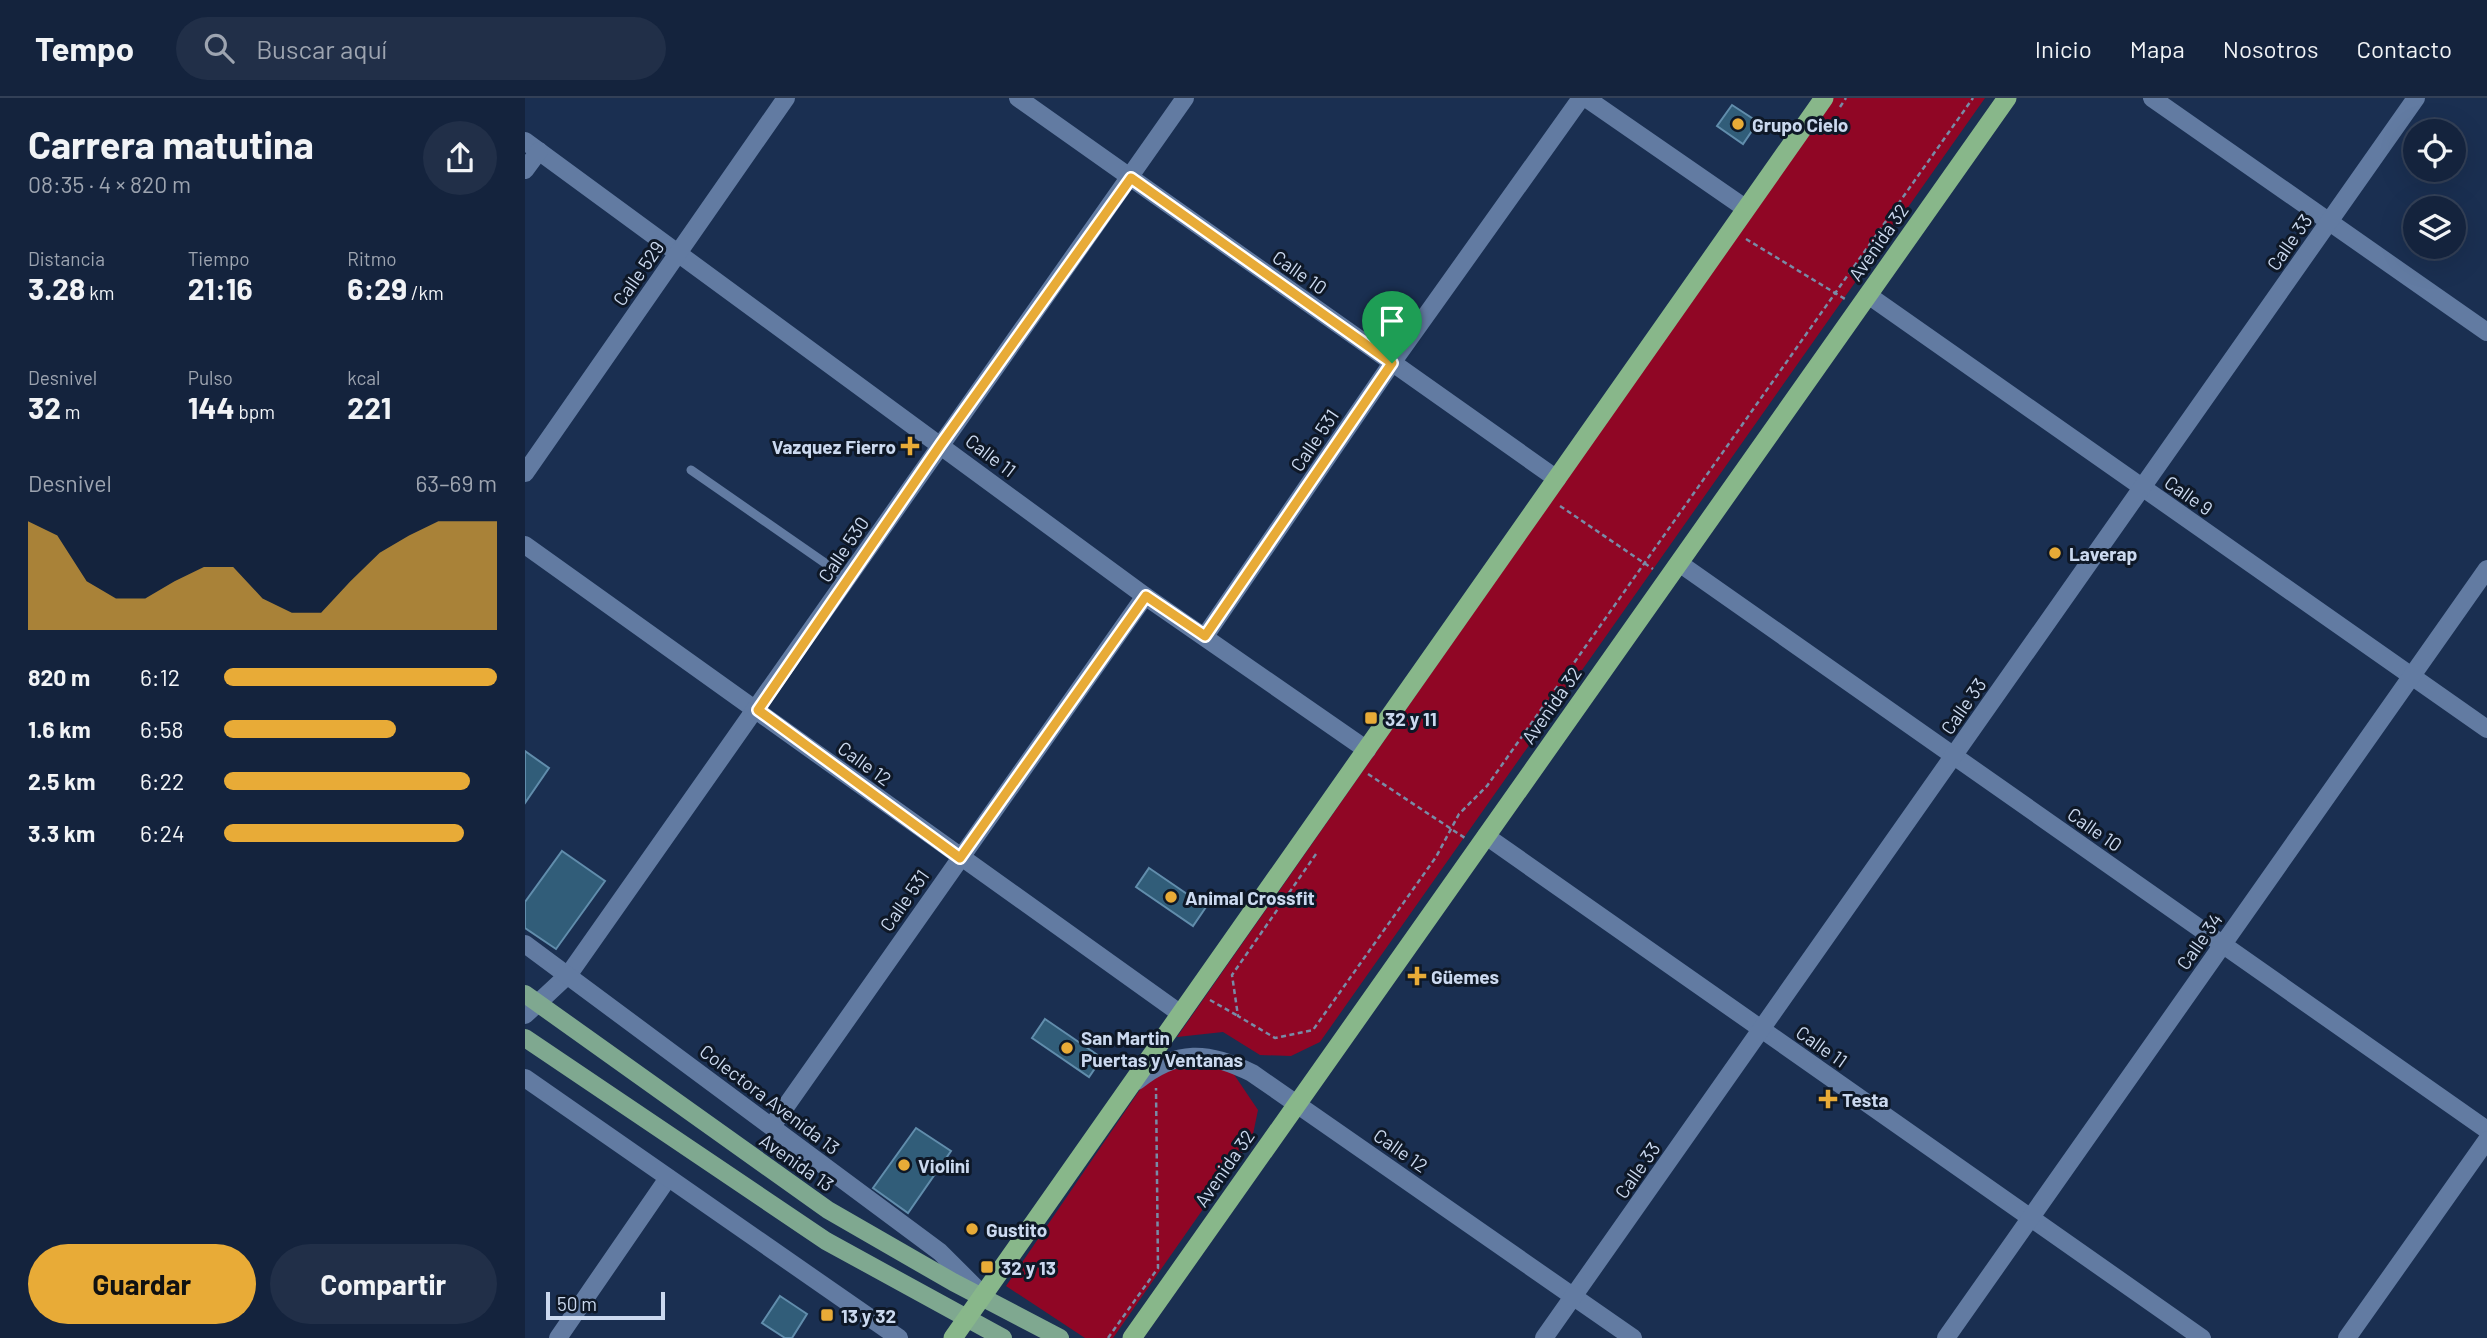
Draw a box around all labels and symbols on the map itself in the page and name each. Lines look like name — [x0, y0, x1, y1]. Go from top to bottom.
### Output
place label: Grupo Cielo — [1752, 113, 1848, 136]
marker: Grupo Cielo — [1730, 116, 1746, 132]
street label: Avenida 32 — [1843, 199, 1913, 285]
street label: Calle 33 — [2261, 209, 2317, 275]
street label: Calle 529 — [607, 236, 669, 310]
street label: Calle 10 — [1268, 245, 1332, 299]
pin — [1362, 291, 1422, 363]
street label: Calle 531 — [1285, 405, 1343, 475]
street label: Calle 11 — [961, 429, 1021, 481]
place label: Vazquez Fierro — [772, 435, 896, 458]
marker: Vazquez Fierro — [902, 438, 918, 454]
street label: Calle 9 — [2160, 470, 2218, 520]
street label: Calle 530 — [813, 512, 873, 586]
place label: Laverap — [2069, 542, 2137, 565]
marker: Laverap — [2047, 545, 2063, 561]
street label: Avenida 32 — [1516, 662, 1586, 748]
street label: Calle 33 — [1935, 673, 1991, 739]
place label: 32 y 11 — [1385, 707, 1437, 730]
marker: 32 y 11 — [1363, 710, 1379, 726]
street label: Calle 12 — [834, 736, 896, 790]
street label: Calle 10 — [2063, 802, 2127, 856]
street label: Calle 531 — [875, 865, 933, 935]
place label: Animal Crossfit — [1185, 886, 1315, 909]
marker: Animal Crossfit — [1163, 889, 1179, 905]
street label: Calle 34 — [2171, 908, 2227, 974]
place label: Güemes — [1431, 965, 1499, 988]
marker: Güemes — [1409, 968, 1425, 984]
street label: Calle 11 — [1792, 1020, 1852, 1072]
place label: San Martin Puertas y Ventanas — [1081, 1026, 1243, 1071]
street label: Colectora Avenida 13 — [696, 1039, 844, 1159]
marker: San Martin Puertas y Ventanas — [1059, 1040, 1075, 1056]
place label: Testa — [1842, 1088, 1889, 1111]
marker: Testa — [1820, 1091, 1836, 1107]
street label: Calle 12 — [1370, 1123, 1432, 1177]
street label: Avenida 32 — [1189, 1125, 1259, 1211]
street label: Avenida 13 — [755, 1128, 839, 1196]
street label: Calle 33 — [1609, 1137, 1665, 1203]
place label: Violini — [918, 1154, 970, 1177]
marker: Violini — [896, 1157, 912, 1173]
place label: Gustito — [986, 1218, 1047, 1241]
marker: Gustito — [964, 1221, 980, 1237]
place label: 32 y 13 — [1001, 1256, 1056, 1279]
marker: 32 y 13 — [979, 1259, 995, 1275]
scale bar — [546, 1289, 665, 1321]
place label: 13 y 32 — [841, 1304, 896, 1327]
marker: 13 y 32 — [819, 1307, 835, 1323]

